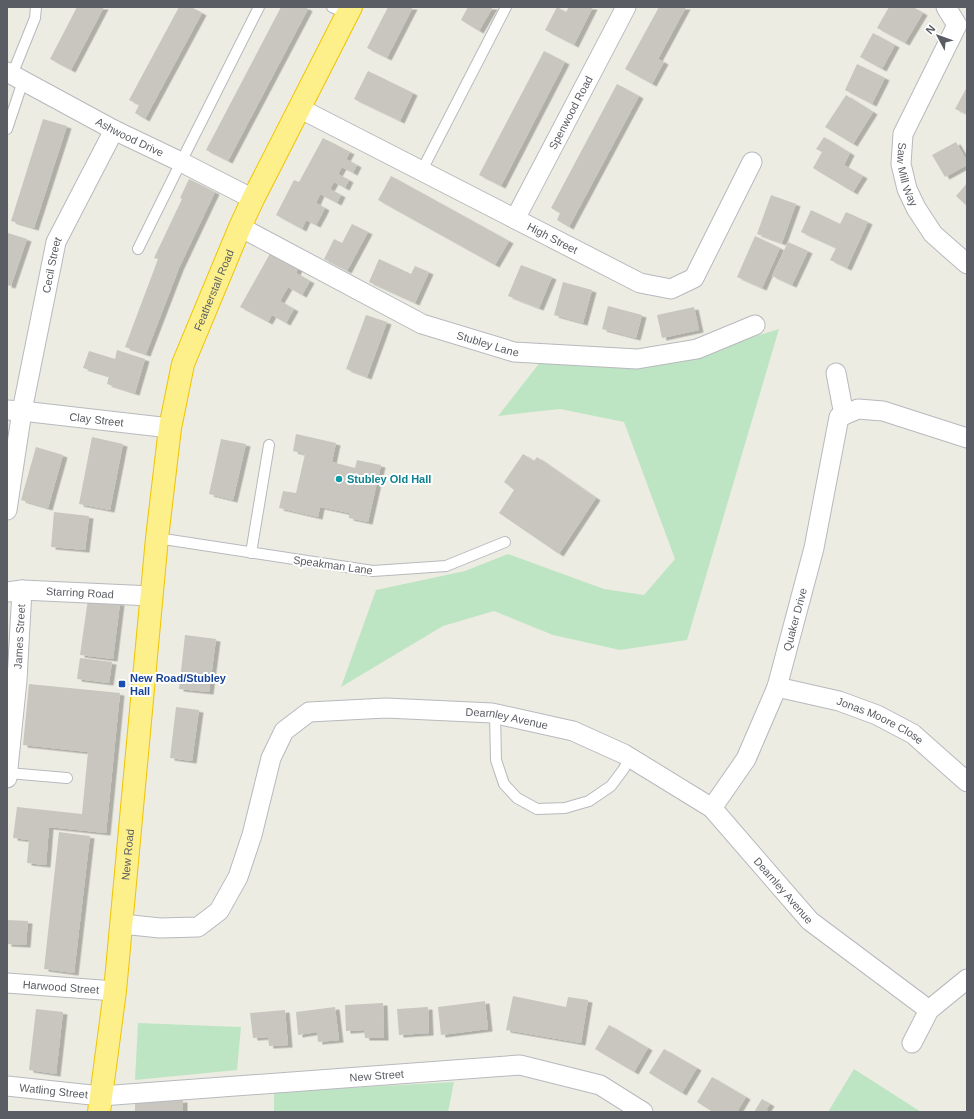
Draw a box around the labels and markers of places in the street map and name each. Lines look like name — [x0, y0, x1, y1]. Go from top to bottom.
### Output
place label: Stubley Old Hall — [347, 473, 431, 485]
marker: Stubley Old Hall — [334, 474, 344, 484]
place label: New Road/Stubley Hall — [130, 672, 227, 697]
marker: New Road/Stubley Hall — [117, 679, 127, 689]

